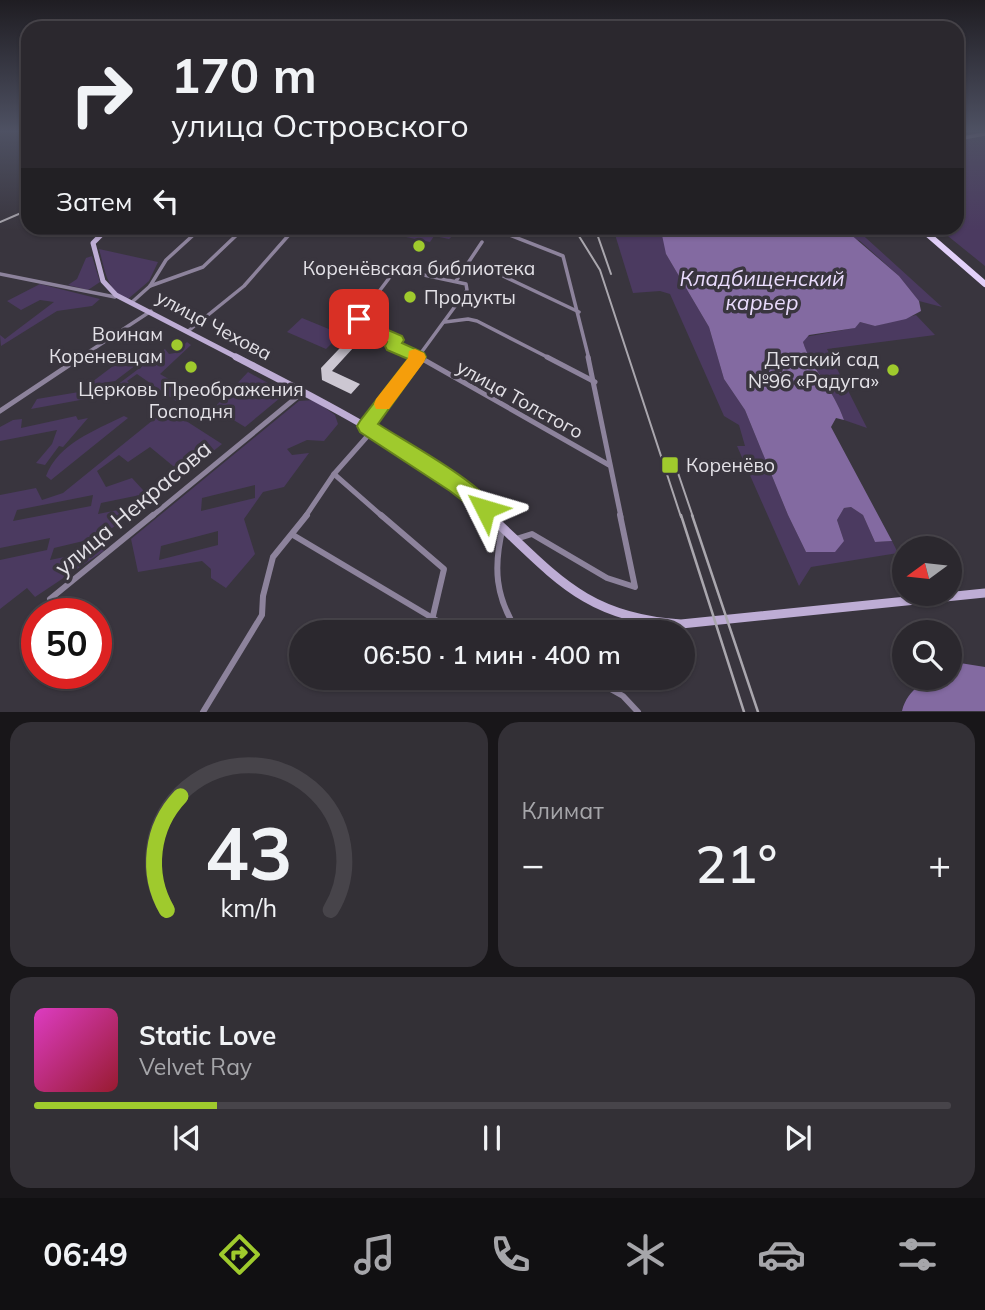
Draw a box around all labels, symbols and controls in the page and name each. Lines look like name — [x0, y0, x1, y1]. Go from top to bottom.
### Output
text: 170 m — [171, 44, 317, 105]
icon: right — [56, 49, 147, 140]
text: улица Островского — [171, 105, 469, 145]
icon: left — [147, 182, 185, 220]
text: Затем — [56, 185, 133, 218]
marker: Коренёвская библиотека — [411, 238, 427, 254]
place label: Коренёвская библиотека — [303, 256, 535, 280]
water label: Кладбищенский карьер — [679, 265, 845, 315]
street label: улица Чехова — [152, 285, 276, 365]
place label: Продукты — [424, 285, 516, 309]
pin — [329, 289, 389, 349]
marker: Продукты — [402, 289, 418, 305]
icon: arrive — [340, 300, 378, 338]
place label: Воинам Кореневцам — [49, 322, 163, 368]
marker: Воинам Кореневцам — [169, 337, 185, 353]
place label: Детский сад №96 «Радуга» — [748, 347, 879, 393]
street label: улица Толстого — [452, 354, 588, 444]
marker: Церковь Преображения Господня — [183, 359, 199, 375]
marker: Детский сад №96 «Радуга» — [885, 362, 901, 378]
place label: Церковь Преображения Господня — [78, 377, 304, 423]
street label: улица Некрасова — [48, 434, 217, 582]
place label: Коренёво — [686, 453, 775, 477]
marker: Коренёво — [660, 455, 680, 475]
position arrow — [448, 472, 522, 546]
north arrow — [892, 536, 962, 606]
map controls — [892, 536, 962, 690]
speed limit sign: 50 — [21, 598, 112, 689]
button: search — [892, 620, 962, 690]
text: 06:50 · 1 мин · 400 m — [363, 638, 621, 671]
text: Климат — [522, 796, 604, 825]
text: 43 — [205, 808, 292, 899]
text: 21° — [695, 831, 777, 896]
text: − — [522, 840, 544, 888]
text: + — [928, 840, 951, 888]
text: km/h — [220, 892, 277, 923]
text: Static Love — [139, 1019, 276, 1052]
text: Velvet Ray — [139, 1052, 252, 1081]
icon: previous — [168, 1119, 206, 1157]
icon: pause — [473, 1119, 511, 1157]
icon: next — [779, 1119, 817, 1157]
icon: directions — [215, 1230, 264, 1279]
icon: music — [350, 1230, 399, 1279]
icon: phone — [486, 1230, 535, 1279]
icon: climate — [621, 1230, 670, 1279]
icon: car — [757, 1230, 806, 1279]
icon: filters — [893, 1230, 942, 1279]
text: 06:49 — [43, 1234, 128, 1274]

